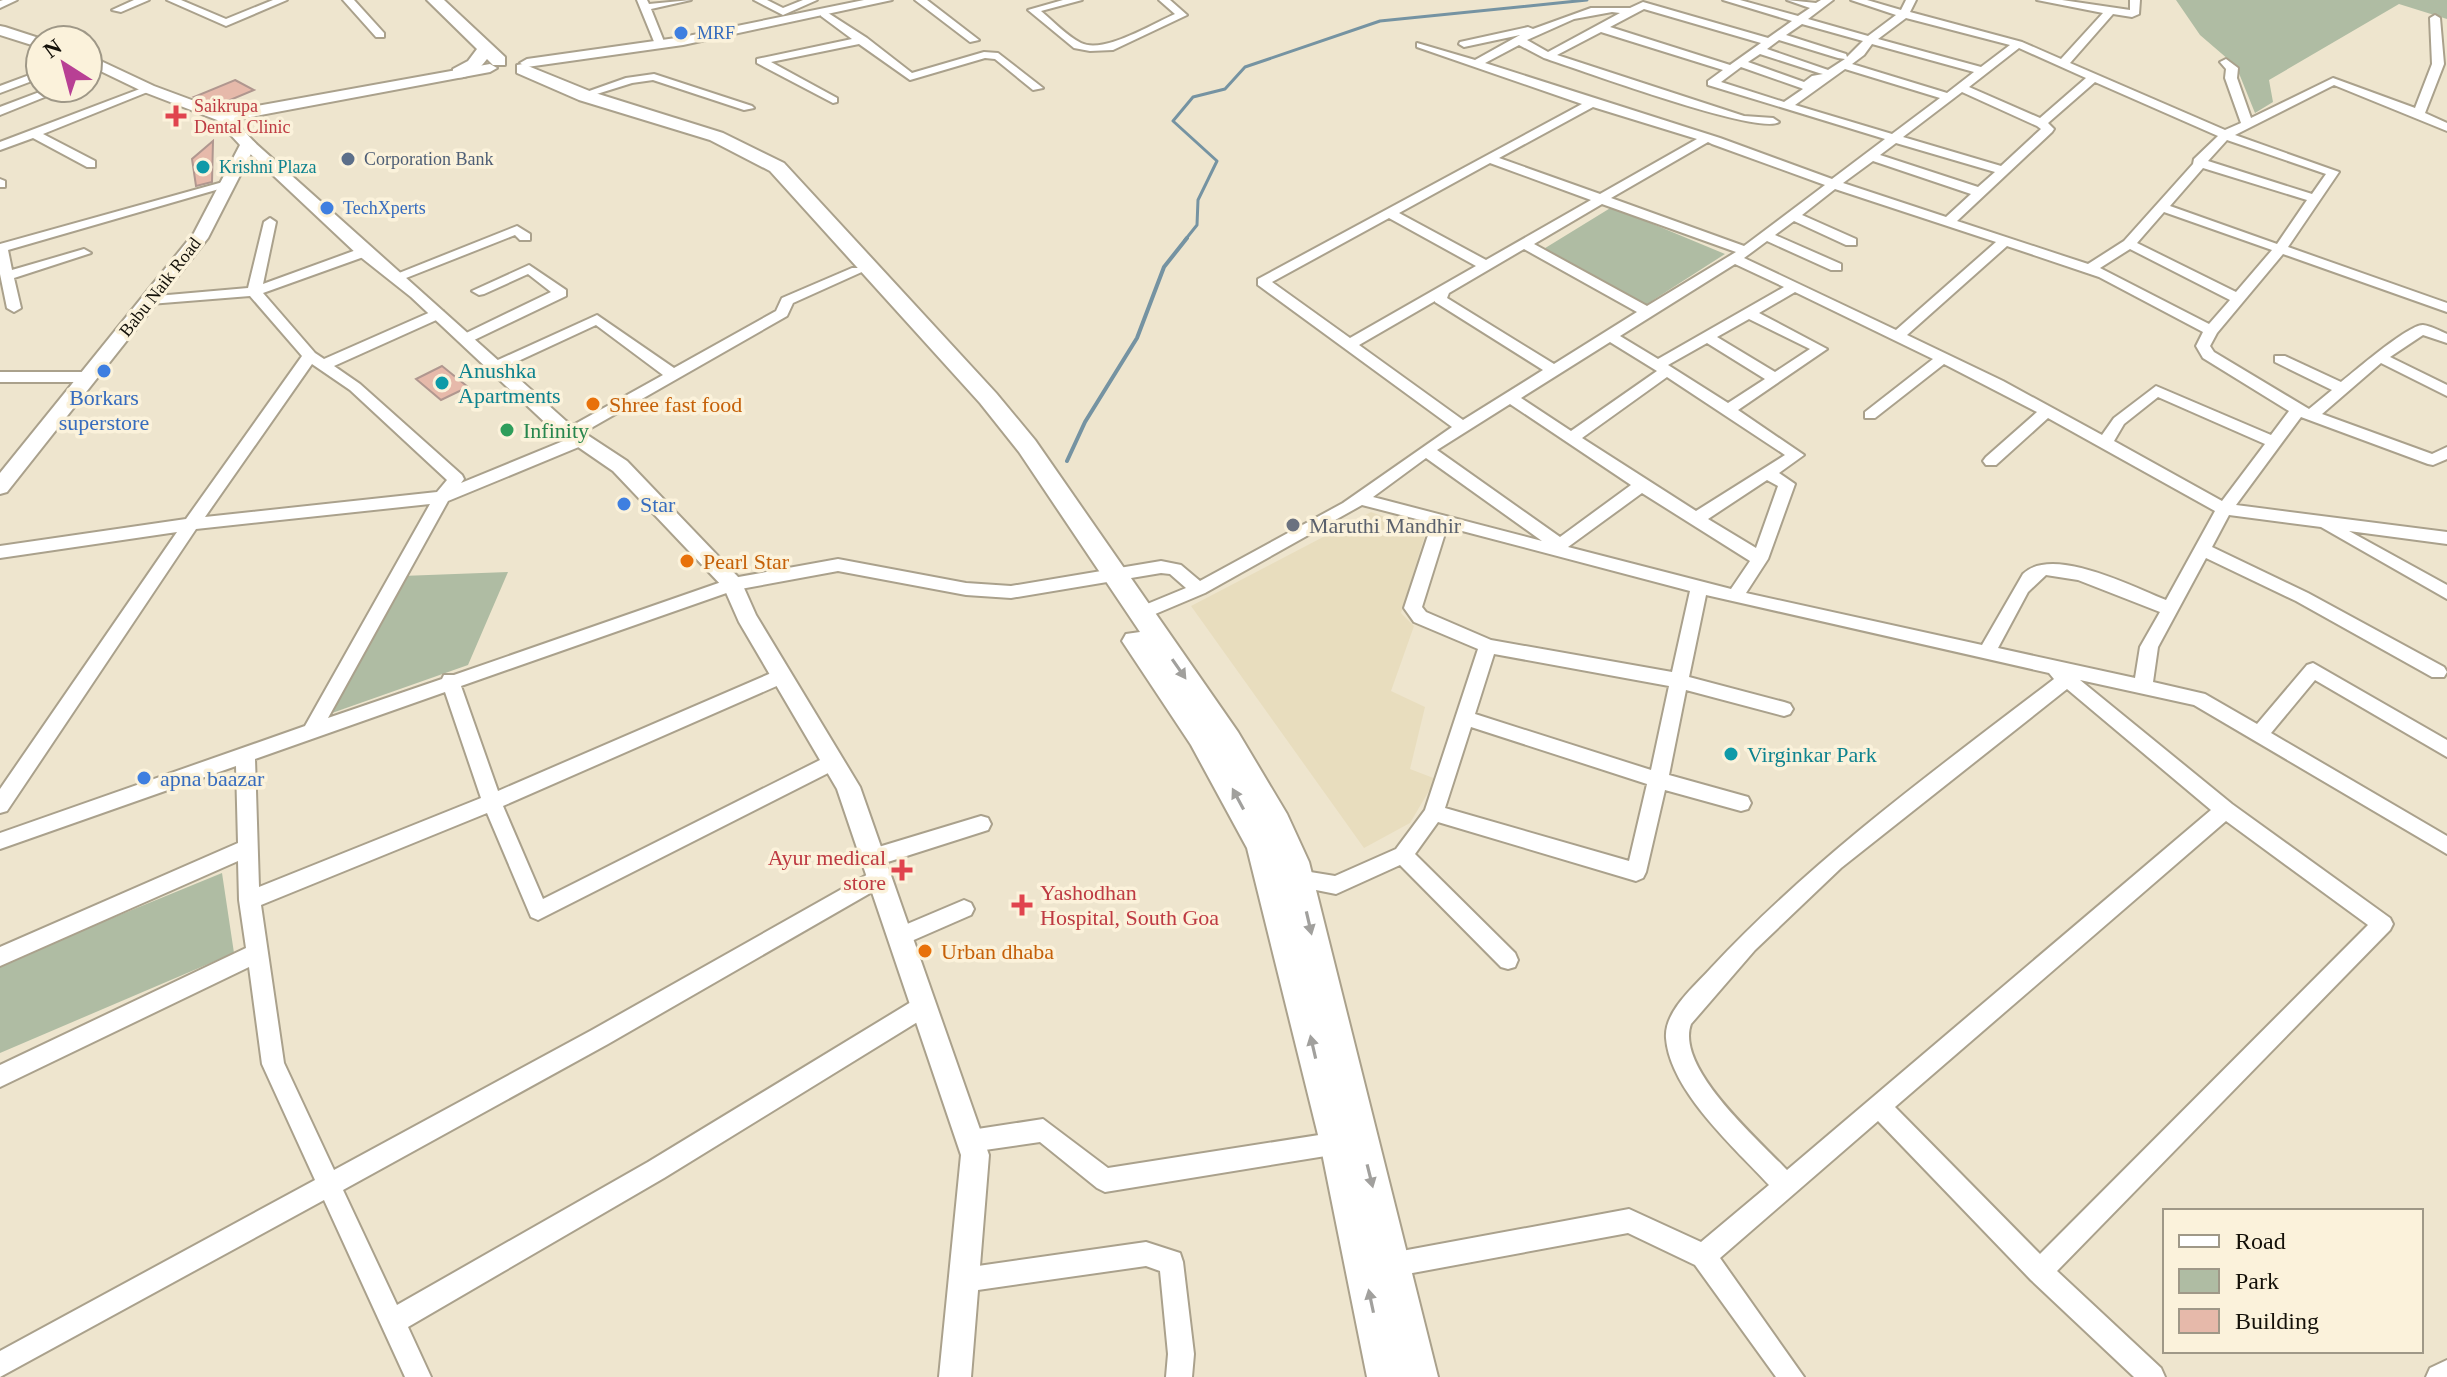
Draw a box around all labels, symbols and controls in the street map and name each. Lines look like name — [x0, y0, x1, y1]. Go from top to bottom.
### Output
place label: MRF — [697, 23, 735, 43]
north arrow — [24, 24, 104, 104]
marker: MRF — [672, 24, 690, 42]
text: N — [39, 33, 66, 63]
place label: Saikrupa Dental Clinic — [194, 96, 290, 137]
marker: Saikrupa Dental Clinic — [165, 105, 187, 127]
place label: Corporation Bank — [364, 149, 493, 169]
marker: Corporation Bank — [339, 150, 357, 168]
place label: Krishni Plaza — [219, 157, 316, 177]
marker: Krishni Plaza — [194, 158, 212, 176]
place label: TechXperts — [343, 198, 426, 218]
marker: TechXperts — [318, 199, 336, 217]
street label: Babu Naik Road — [115, 234, 205, 340]
place label: Anushka Apartments — [458, 358, 561, 408]
marker: Borkars superstore — [95, 362, 113, 380]
marker: Anushka Apartments — [433, 374, 451, 392]
place label: Borkars superstore — [59, 385, 149, 435]
place label: Shree fast food — [609, 392, 742, 417]
marker: Shree fast food — [584, 395, 602, 413]
place label: Infinity — [523, 418, 589, 443]
marker: Infinity — [498, 421, 516, 439]
place label: Star — [640, 492, 676, 517]
marker: Star — [615, 495, 633, 513]
place label: Maruthi Mandhir — [1309, 513, 1462, 538]
marker: Maruthi Mandhir — [1284, 516, 1302, 534]
place label: Pearl Star — [703, 549, 790, 574]
marker: Pearl Star — [678, 552, 696, 570]
one-way arrow — [1171, 658, 1186, 680]
place label: Virginkar Park — [1747, 742, 1877, 767]
marker: Virginkar Park — [1722, 745, 1740, 763]
place label: apna baazar — [160, 766, 265, 791]
marker: apna baazar — [135, 769, 153, 787]
one-way arrow — [1232, 788, 1245, 811]
place label: Ayur medical store — [768, 845, 886, 895]
marker: Ayur medical store — [893, 861, 911, 879]
place label: Yashodhan Hospital, South Goa — [1040, 880, 1219, 930]
marker: Yashodhan Hospital, South Goa — [1011, 894, 1033, 916]
one-way arrow — [1303, 911, 1316, 936]
place label: Urban dhaba — [941, 939, 1054, 964]
marker: Urban dhaba — [916, 942, 934, 960]
one-way arrow — [1306, 1035, 1319, 1060]
one-way arrow — [1364, 1163, 1377, 1188]
legend — [2163, 1209, 2423, 1353]
text: Road — [2235, 1228, 2286, 1254]
text: Park — [2235, 1268, 2279, 1294]
one-way arrow — [1364, 1288, 1377, 1313]
text: Building — [2235, 1308, 2319, 1334]

